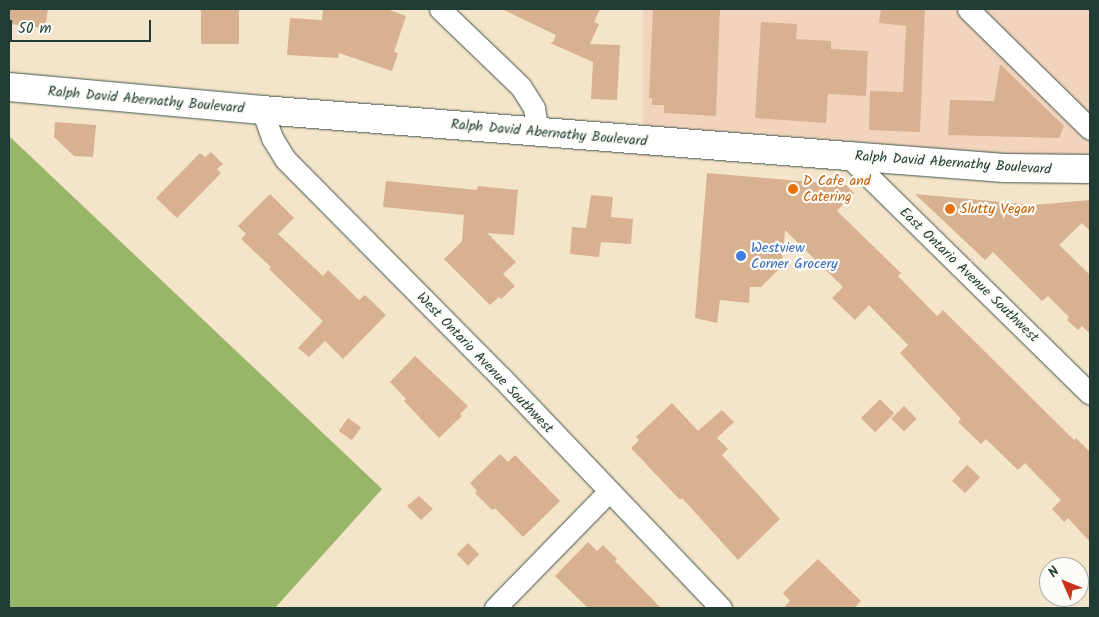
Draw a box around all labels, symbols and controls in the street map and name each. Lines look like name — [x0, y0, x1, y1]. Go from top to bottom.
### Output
scale bar — [12, 10, 154, 42]
text: 50 m — [18, 17, 52, 41]
street label: Ralph David Abernathy Boulevard — [47, 83, 245, 117]
street label: Ralph David Abernathy Boulevard — [450, 116, 648, 150]
street label: Ralph David Abernathy Boulevard — [854, 148, 1052, 178]
place label: D Cafe and Catering — [803, 173, 871, 206]
marker: D Cafe and Catering — [787, 183, 799, 195]
place label: Slutty Vegan — [960, 201, 1035, 217]
marker: Slutty Vegan — [944, 203, 956, 215]
street label: East Ontario Avenue Southwest — [896, 204, 1042, 346]
place label: Westview Corner Grocery — [751, 240, 838, 272]
marker: Westview Corner Grocery — [735, 250, 747, 262]
street label: West Ontario Avenue Southwest — [413, 289, 557, 437]
north arrow — [1039, 557, 1089, 607]
text: N — [1043, 561, 1065, 583]

